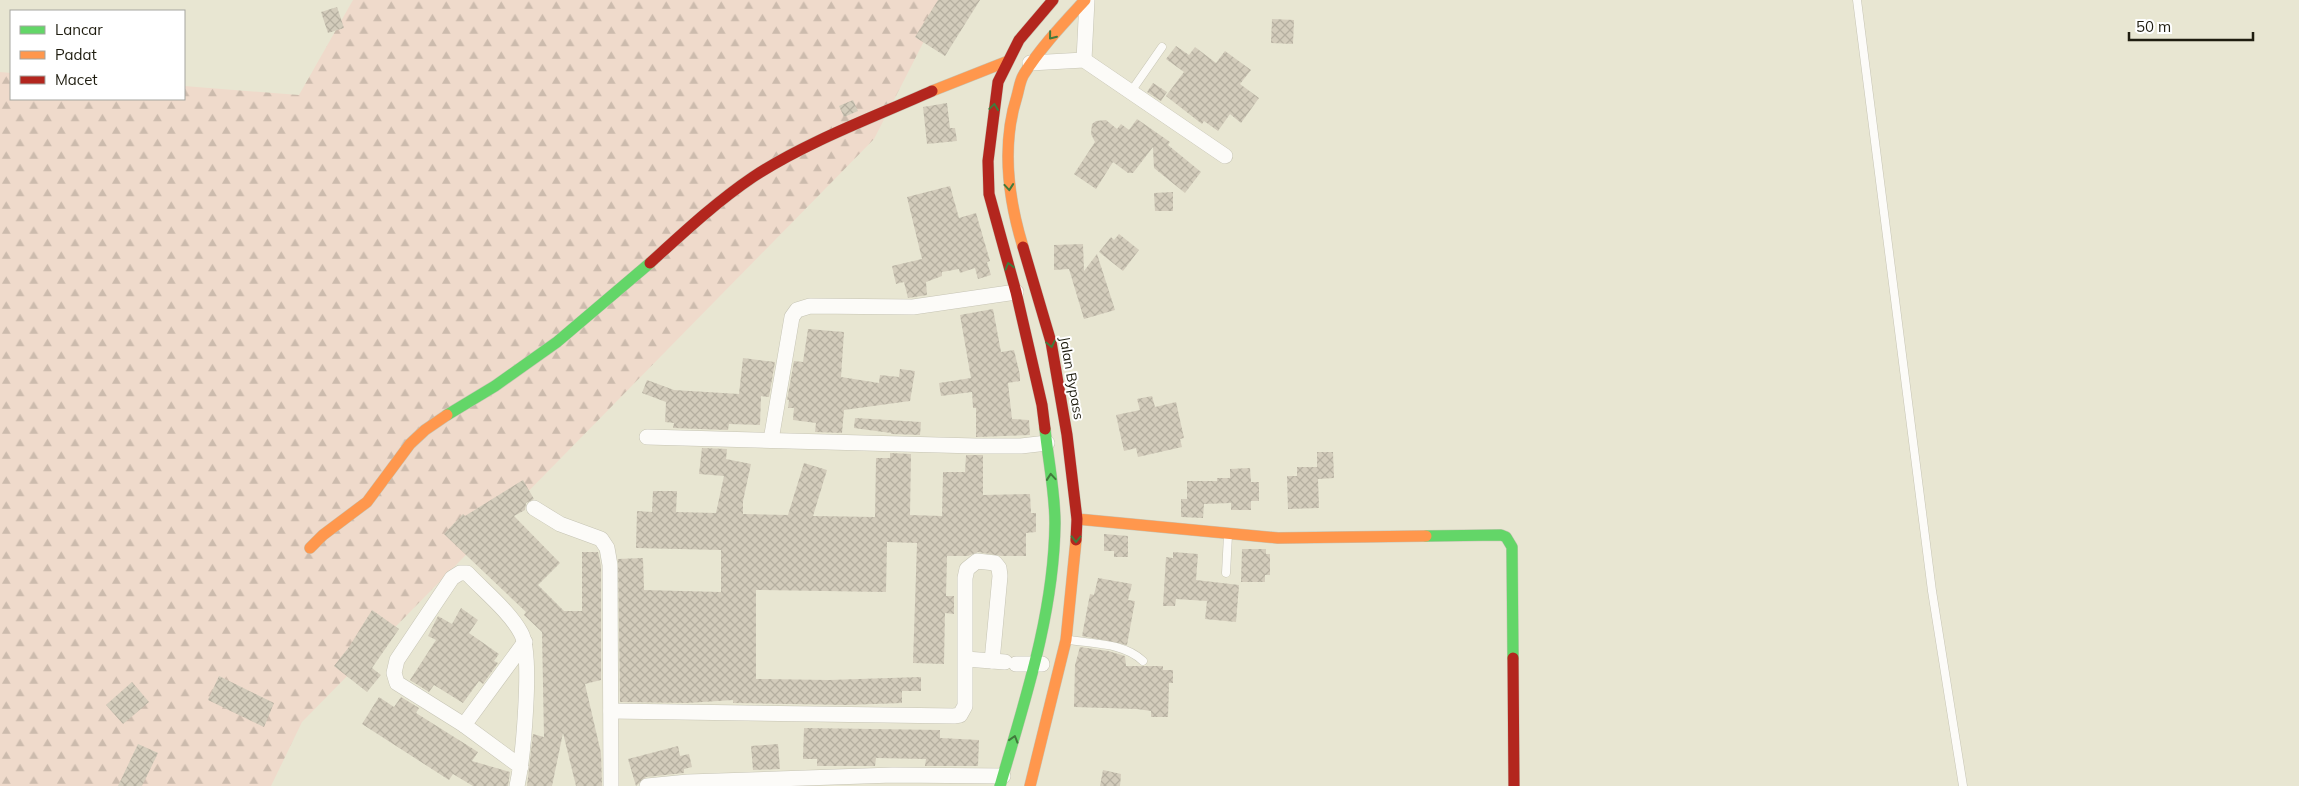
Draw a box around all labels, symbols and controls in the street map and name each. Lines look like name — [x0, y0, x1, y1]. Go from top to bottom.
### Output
legend — [10, 10, 185, 100]
scale bar — [2129, 10, 2253, 42]
text: 50 m — [2136, 17, 2171, 36]
text: Lancar — [55, 20, 103, 39]
one-way arrow — [1049, 30, 1057, 39]
text: Padat — [55, 45, 97, 64]
text: Macet — [55, 70, 98, 89]
one-way arrow — [988, 102, 999, 110]
one-way arrow — [1003, 183, 1014, 191]
one-way arrow — [1004, 263, 1014, 271]
street label: Jalan Bypass — [1056, 335, 1088, 421]
one-way arrow — [1045, 339, 1056, 348]
one-way arrow — [1046, 472, 1057, 480]
one-way arrow — [1071, 536, 1081, 543]
one-way arrow — [1008, 736, 1018, 744]

